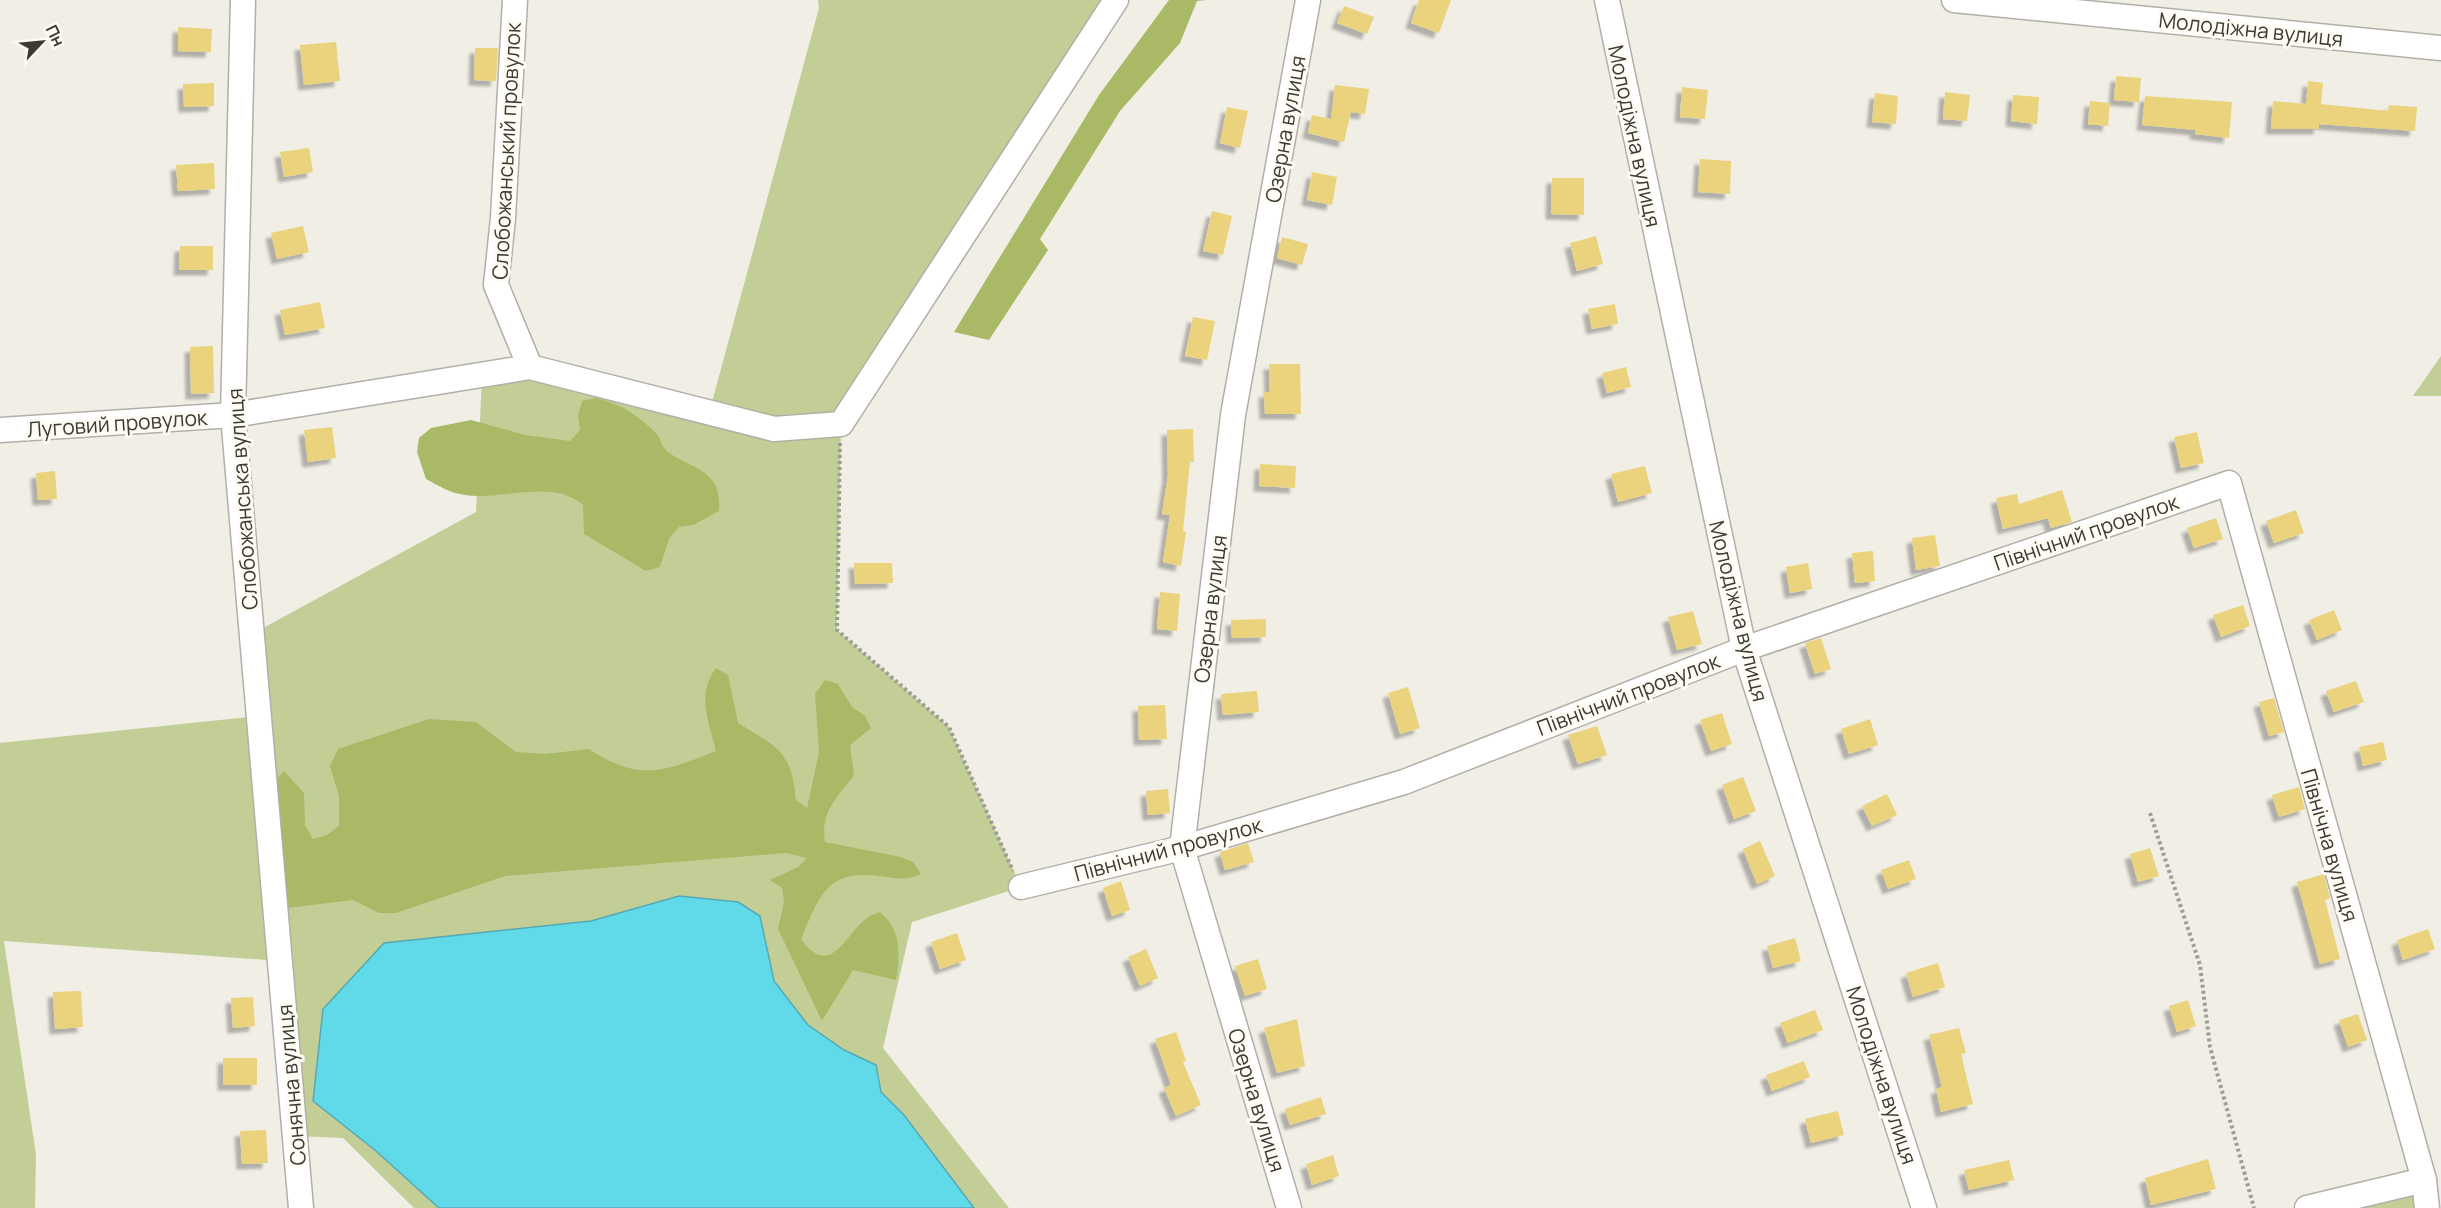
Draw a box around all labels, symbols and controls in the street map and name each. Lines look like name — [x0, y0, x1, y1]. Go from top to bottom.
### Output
street label: Молодіжна вулиця — [2157, 5, 2345, 53]
north arrow — [12, 12, 72, 72]
text: Пн — [41, 21, 70, 50]
street label: Слобожанський провулок — [485, 21, 527, 280]
street label: Молодіжна вулиця — [1602, 42, 1668, 230]
street label: Озерна вулиця — [1258, 53, 1312, 205]
street label: Слобожанська вулиця — [220, 387, 264, 611]
street label: Луговий провулок — [26, 403, 209, 443]
street label: Північний провулок — [1990, 487, 2183, 577]
street label: Молодіжна вулиця — [1703, 518, 1775, 704]
street label: Озерна вулиця — [1187, 533, 1233, 685]
street label: Північний провулок — [1533, 646, 1724, 742]
street label: Північна вулиця — [2295, 765, 2365, 925]
street label: Північний провулок — [1071, 810, 1266, 888]
street label: Молодіжна вулиця — [1840, 982, 1924, 1168]
street label: Сонячна вулиця — [270, 1003, 312, 1167]
street label: Озерна вулиця — [1222, 1025, 1292, 1175]

